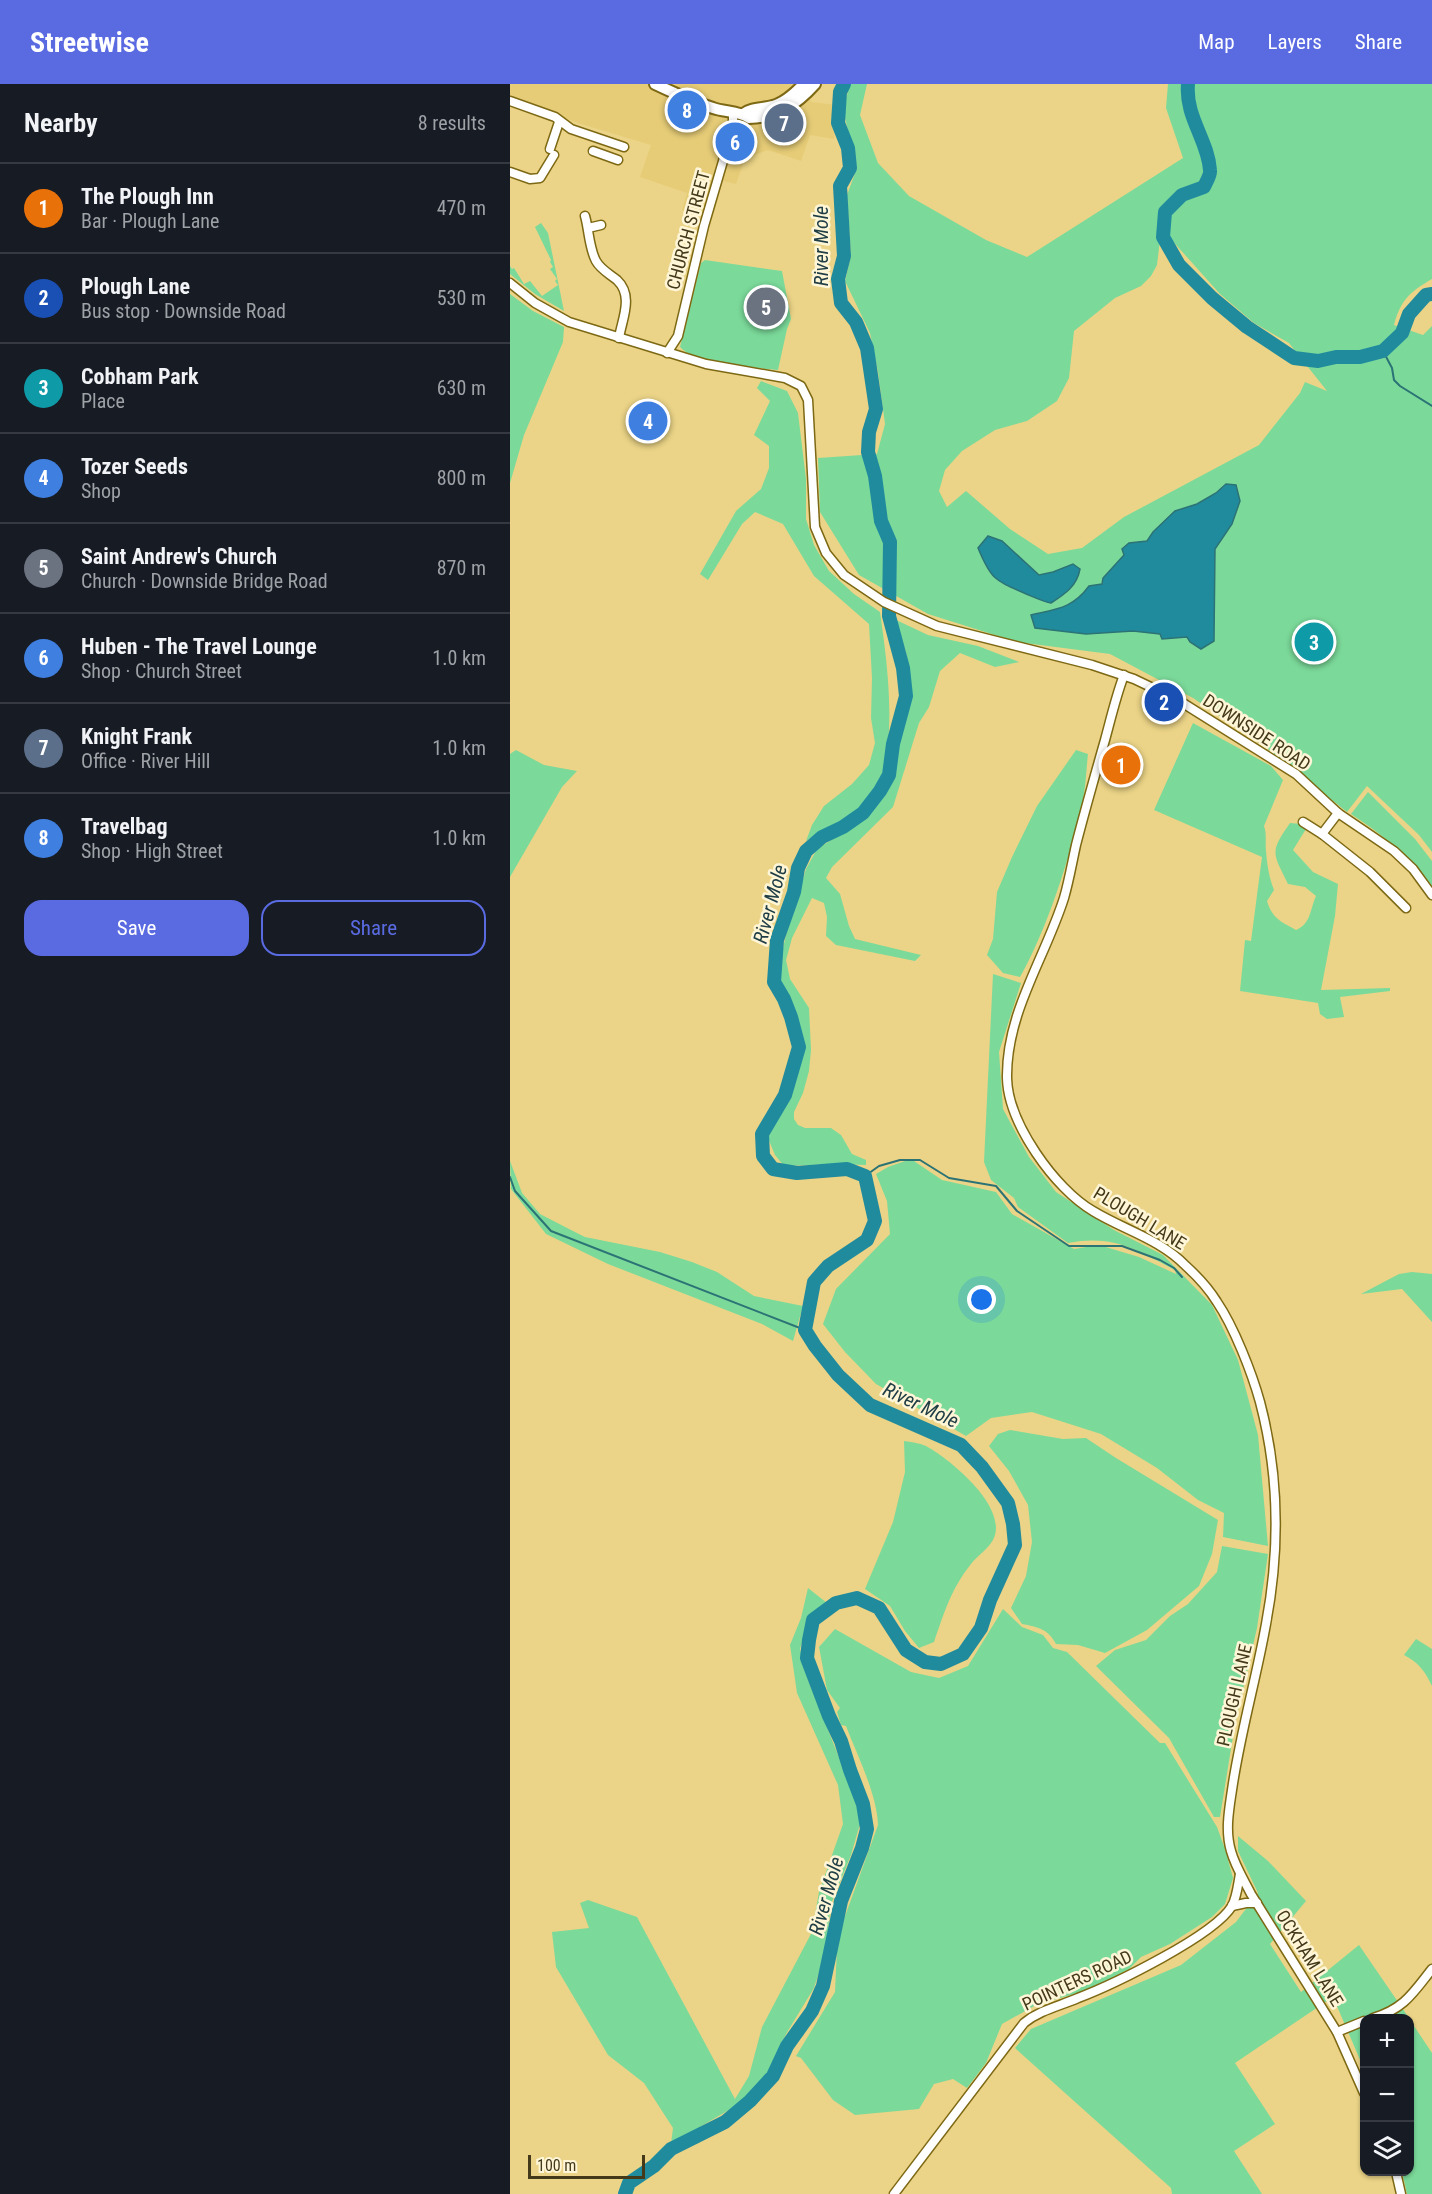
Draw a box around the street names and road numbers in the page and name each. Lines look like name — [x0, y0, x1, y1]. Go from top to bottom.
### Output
street label: CHURCH STREET — [662, 168, 714, 292]
street label: DOWNSIDE ROAD — [1199, 689, 1315, 775]
street label: PLOUGH LANE — [1090, 1182, 1190, 1254]
street label: PLOUGH LANE — [1212, 1642, 1256, 1748]
street label: OCKHAM LANE — [1272, 1906, 1348, 2010]
street label: POINTERS ROAD — [1019, 1945, 1135, 2015]

